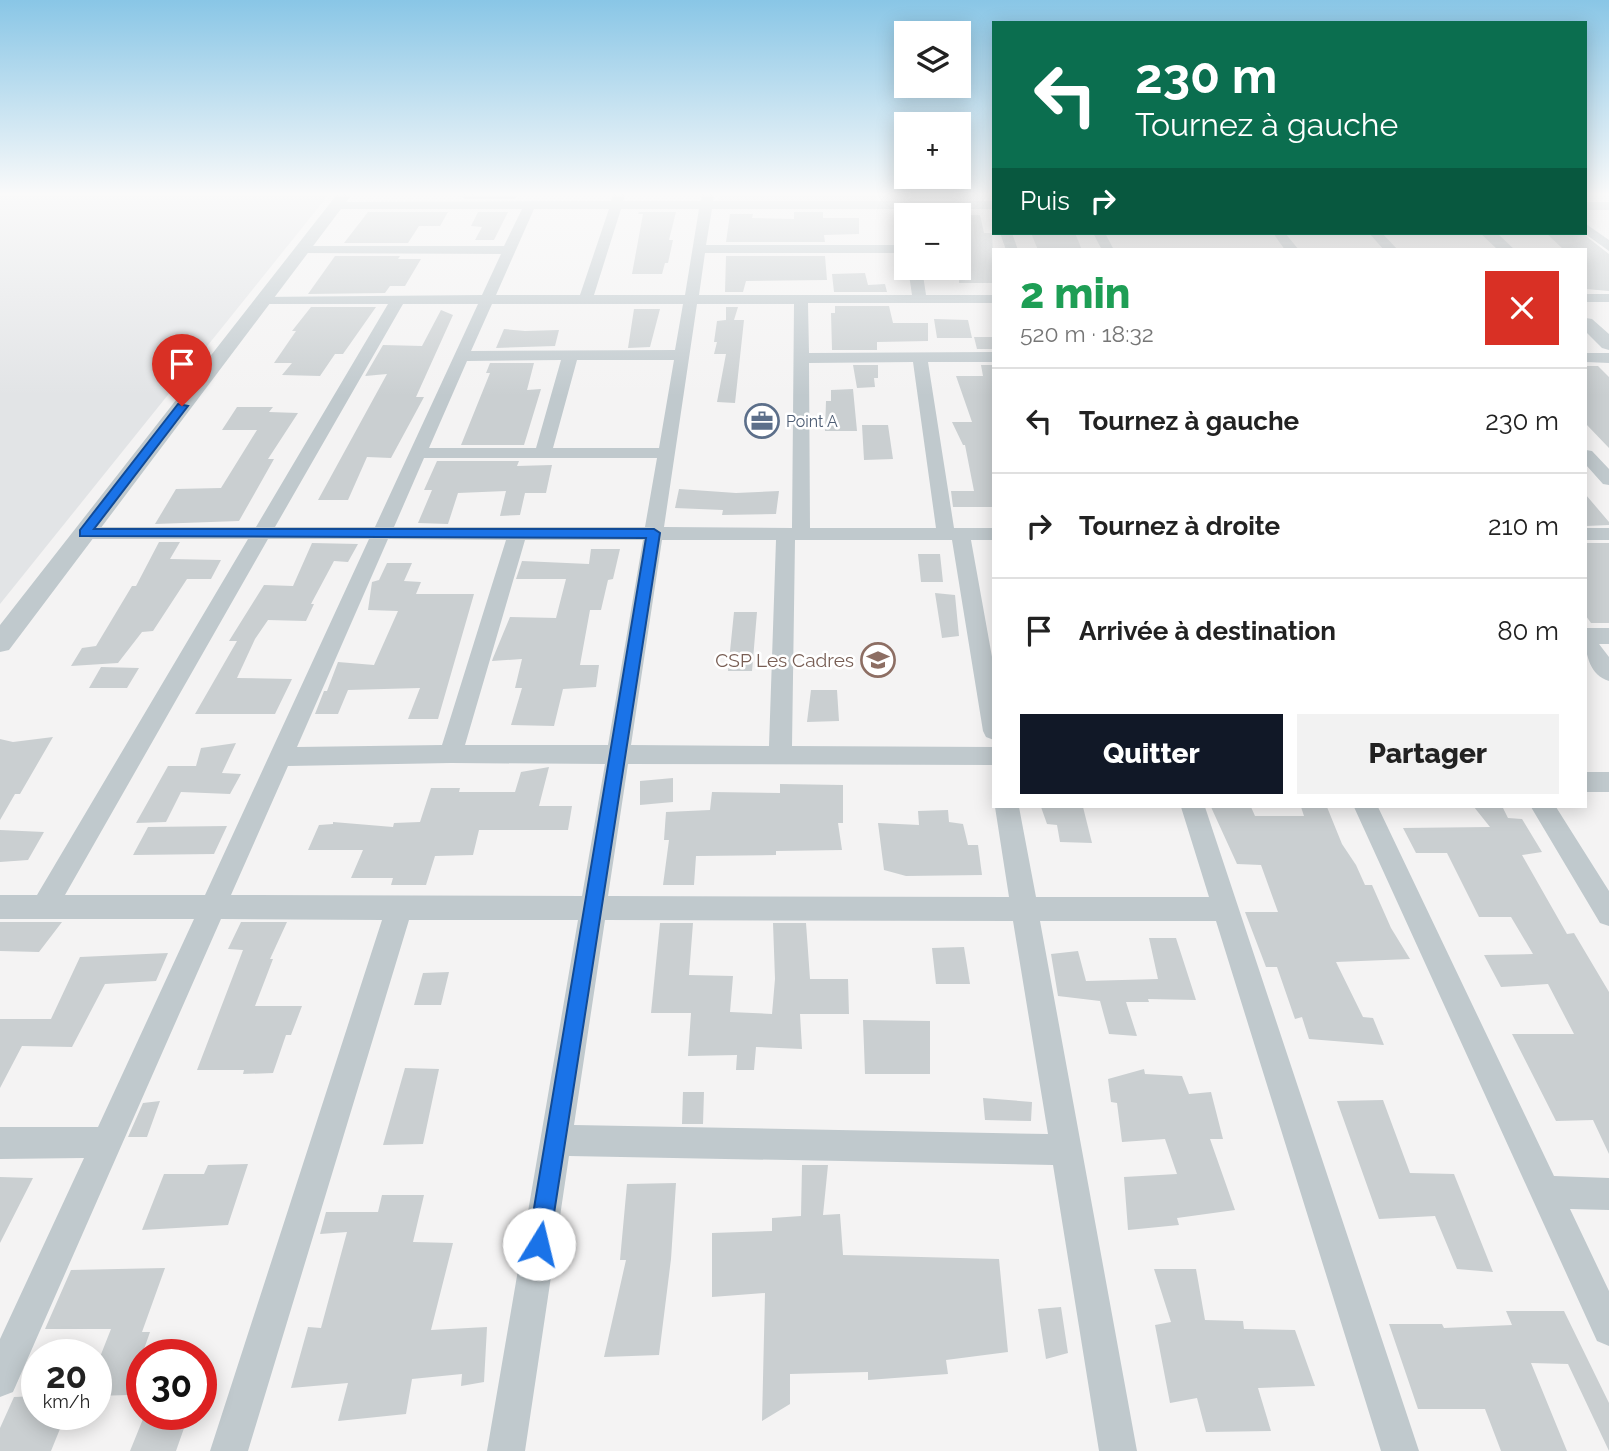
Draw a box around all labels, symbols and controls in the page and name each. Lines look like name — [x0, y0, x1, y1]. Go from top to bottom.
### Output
map controls — [894, 21, 971, 280]
button: layers — [894, 21, 971, 98]
text: 230 m — [1135, 47, 1277, 104]
icon: left — [1020, 49, 1111, 140]
text: Tournez à gauche — [1135, 106, 1398, 143]
button: + — [894, 112, 971, 189]
icon: right — [1084, 182, 1122, 220]
text: Puis — [1020, 186, 1070, 216]
button: − — [894, 203, 971, 280]
text: 2 min — [1020, 269, 1130, 318]
button: close — [1485, 271, 1559, 345]
text: 520 m · 18:32 — [1020, 320, 1154, 347]
pin — [152, 334, 212, 406]
icon: arrive — [163, 345, 201, 383]
office icon: Point A — [743, 402, 781, 440]
icon: left — [1020, 402, 1058, 440]
text: Tournez à gauche — [1079, 406, 1299, 436]
text: 230 m — [1485, 406, 1559, 436]
place label: Point A — [786, 412, 838, 431]
icon: right — [1020, 507, 1058, 545]
text: Tournez à droite — [1079, 511, 1280, 541]
text: 210 m — [1488, 511, 1559, 541]
icon: arrive — [1020, 612, 1058, 650]
text: Arrivée à destination — [1079, 616, 1336, 646]
text: 80 m — [1497, 616, 1559, 646]
school or university icon: CSP Les Cadres — [859, 641, 897, 679]
place label: CSP Les Cadres — [715, 649, 854, 671]
button: Quitter — [1020, 714, 1283, 794]
button: Partager — [1297, 714, 1559, 794]
position arrow — [502, 1207, 576, 1281]
speed limit sign: 30 — [126, 1339, 217, 1430]
text: 20 — [46, 1355, 87, 1396]
text: km/h — [43, 1391, 90, 1412]

